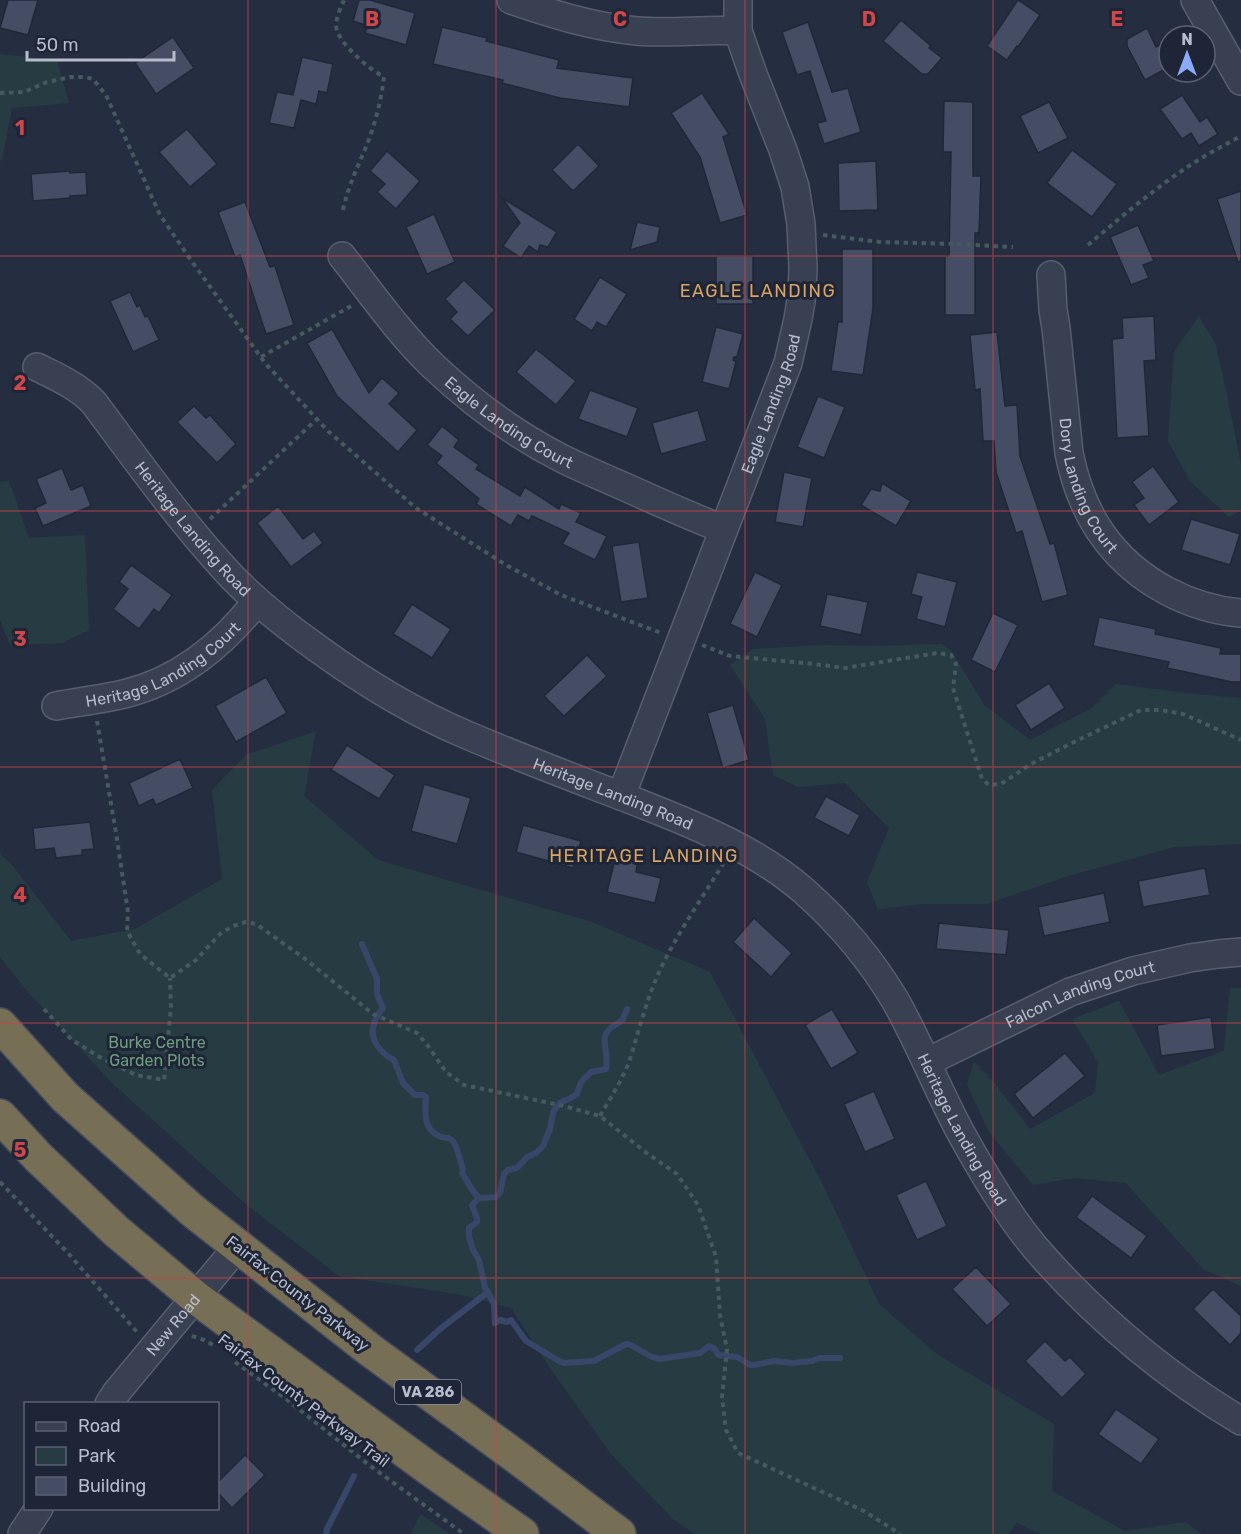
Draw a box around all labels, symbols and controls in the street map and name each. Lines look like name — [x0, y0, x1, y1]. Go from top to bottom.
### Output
text: B — [365, 7, 379, 31]
text: C — [613, 7, 627, 31]
text: D — [862, 7, 876, 31]
text: E — [1111, 7, 1123, 31]
scale bar — [27, 24, 174, 62]
north arrow — [1157, 24, 1217, 84]
text: N — [1181, 30, 1193, 49]
text: 50 m — [36, 34, 79, 56]
text: 1 — [15, 116, 25, 140]
district label: EAGLE LANDING — [680, 280, 836, 302]
street label: Eagle Landing Road — [737, 332, 804, 476]
text: 2 — [14, 371, 27, 395]
street label: Eagle Landing Court — [441, 372, 576, 472]
street label: Dory Landing Court — [1055, 417, 1122, 557]
street label: Heritage Landing Road — [131, 458, 255, 600]
street label: Heritage Landing Court — [84, 618, 245, 711]
text: 3 — [13, 627, 27, 651]
street label: Heritage Landing Road — [530, 754, 696, 834]
district label: HERITAGE LANDING — [549, 845, 739, 867]
text: 4 — [13, 883, 27, 907]
street label: Falcon Landing Court — [1002, 957, 1157, 1032]
park label: Burke Centre Garden Plots — [108, 1033, 206, 1070]
street label: Heritage Landing Road — [914, 1050, 1011, 1209]
text: 5 — [14, 1138, 27, 1162]
street label: Fairfax County Parkway — [222, 1232, 373, 1355]
street label: New Road — [142, 1290, 204, 1359]
street label: Fairfax County Parkway Trail — [214, 1330, 393, 1471]
road number: VA 286 — [395, 1380, 461, 1404]
legend — [24, 1402, 219, 1510]
text: Road — [78, 1415, 121, 1437]
text: Park — [78, 1445, 116, 1467]
text: Building — [78, 1475, 146, 1497]

